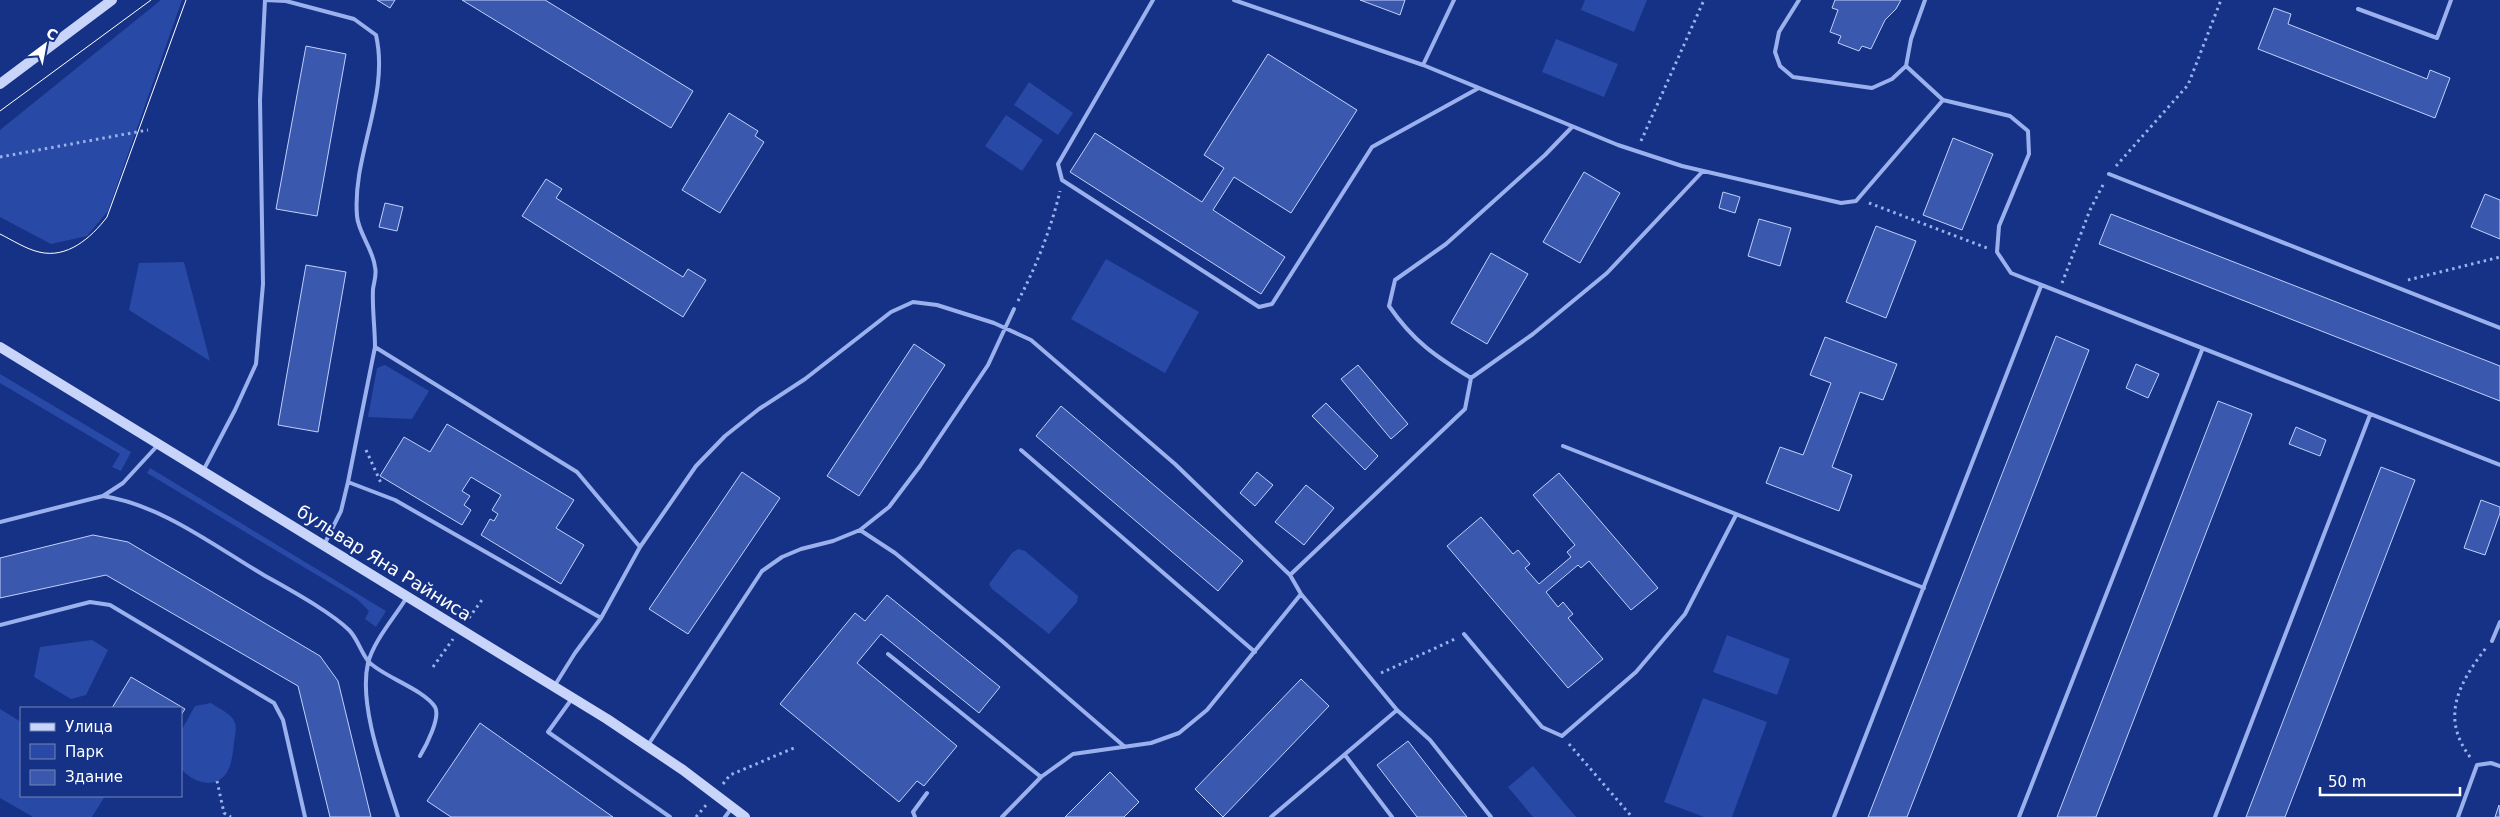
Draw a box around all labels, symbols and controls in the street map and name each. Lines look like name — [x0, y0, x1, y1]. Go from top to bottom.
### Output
north arrow — [20, 20, 70, 70]
text: С — [43, 24, 60, 43]
street label: бульвар Яна Райниса — [293, 500, 475, 625]
legend — [20, 707, 182, 797]
text: Улица — [65, 718, 113, 736]
text: Парк — [65, 743, 104, 761]
scale bar — [2320, 764, 2460, 796]
text: Здание — [65, 768, 123, 786]
text: 50 m — [2328, 773, 2366, 791]

